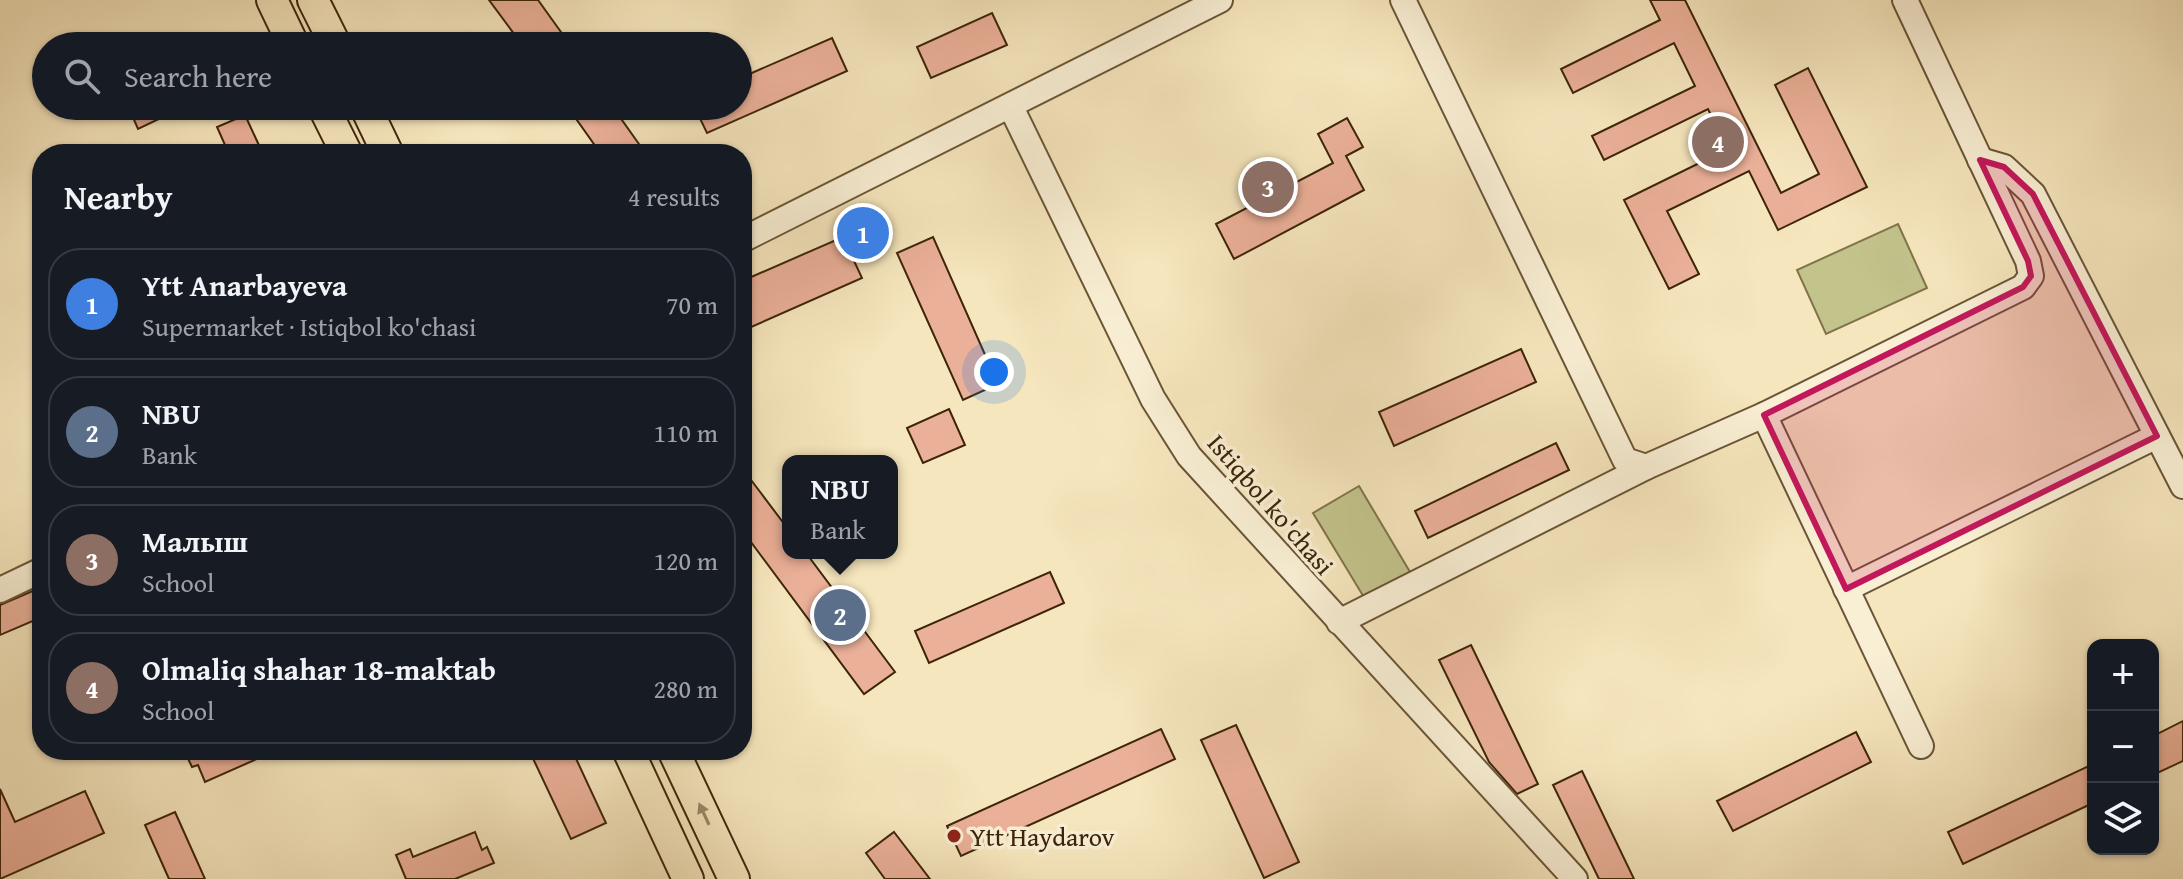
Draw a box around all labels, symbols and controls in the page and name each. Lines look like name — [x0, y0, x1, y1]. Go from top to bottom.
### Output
search box — [32, 32, 752, 120]
icon: search — [60, 54, 104, 98]
text: Search here — [124, 54, 272, 98]
pin: 4 — [1692, 112, 1744, 172]
pin: 3 — [1242, 157, 1294, 217]
text: Nearby — [64, 172, 173, 221]
text: 4 results — [628, 177, 720, 216]
pin: 1 — [837, 203, 889, 263]
text: Ytt Anarbayeva — [142, 263, 347, 307]
text: 1 — [85, 285, 99, 324]
text: 70 m — [666, 285, 718, 324]
text: Supermarket · Istiqbol ko'chasi — [142, 307, 476, 346]
your location — [974, 352, 1014, 392]
text: NBU — [142, 391, 201, 435]
text: 2 — [85, 413, 99, 452]
text: 110 m — [653, 413, 718, 452]
street label: Istiqbol ko'chasi — [1198, 425, 1344, 583]
text: Bank — [142, 435, 197, 474]
popup — [782, 455, 898, 559]
text: NBU — [811, 466, 869, 510]
text: Bank — [811, 510, 865, 549]
text: Малыш — [142, 519, 248, 563]
text: 3 — [85, 541, 99, 580]
text: 120 m — [653, 541, 718, 580]
text: School — [142, 563, 214, 602]
pin: 2 — [814, 585, 866, 645]
map controls — [2087, 639, 2159, 855]
button: + — [2087, 639, 2159, 711]
text: Olmaliq shahar 18-maktab — [142, 647, 496, 691]
text: 4 — [85, 669, 99, 708]
text: 280 m — [653, 669, 718, 708]
text: School — [142, 691, 214, 730]
button: − — [2087, 711, 2159, 783]
button: layers — [2087, 783, 2159, 855]
one-way arrow — [697, 803, 710, 826]
place label: Ytt Haydarov — [970, 817, 1114, 856]
marker: Ytt Haydarov — [945, 827, 963, 845]

